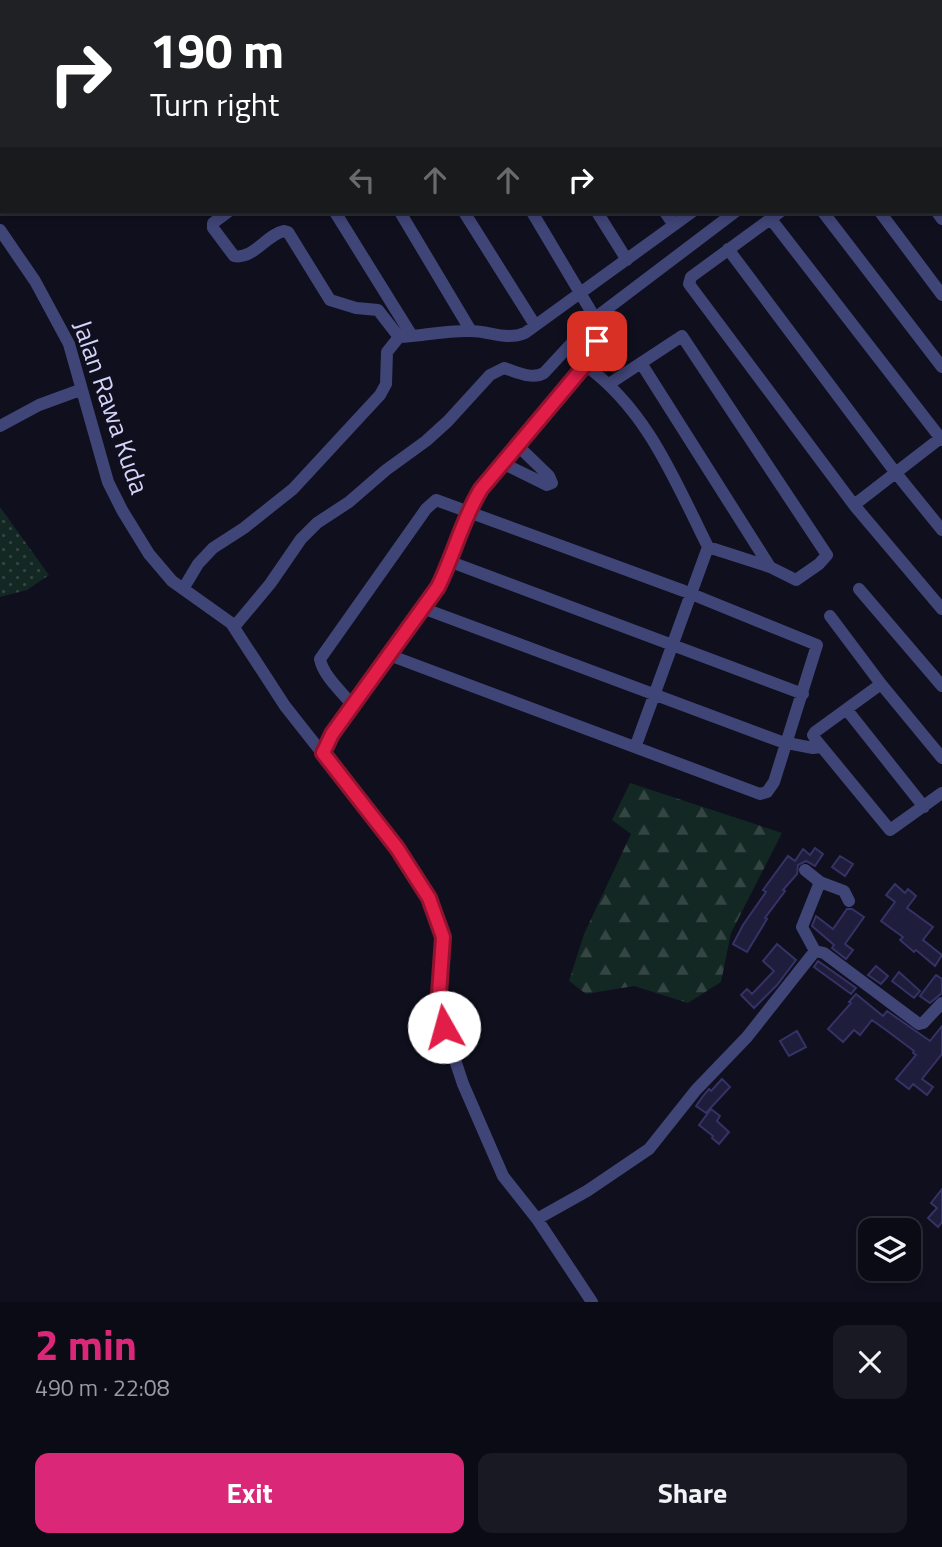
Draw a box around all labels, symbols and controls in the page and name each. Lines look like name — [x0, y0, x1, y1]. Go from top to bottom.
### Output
text: 190 m — [150, 12, 284, 87]
icon: right — [35, 28, 126, 119]
text: Turn right — [150, 80, 279, 128]
icon: left — [343, 161, 381, 199]
icon: ahead — [416, 161, 454, 199]
icon: ahead — [489, 161, 527, 199]
icon: right — [562, 161, 600, 199]
pin — [567, 311, 627, 371]
street label: Jalan Rawa Kuda — [63, 315, 160, 499]
icon: arrive — [578, 322, 616, 360]
position arrow — [407, 990, 481, 1064]
map controls — [858, 1218, 921, 1281]
button: layers — [858, 1218, 921, 1281]
text: 2 min — [35, 1312, 137, 1376]
button: close — [833, 1325, 907, 1399]
text: 490 m · 22:08 — [35, 1370, 170, 1405]
button: Exit — [35, 1453, 464, 1533]
button: Share — [478, 1453, 907, 1533]

